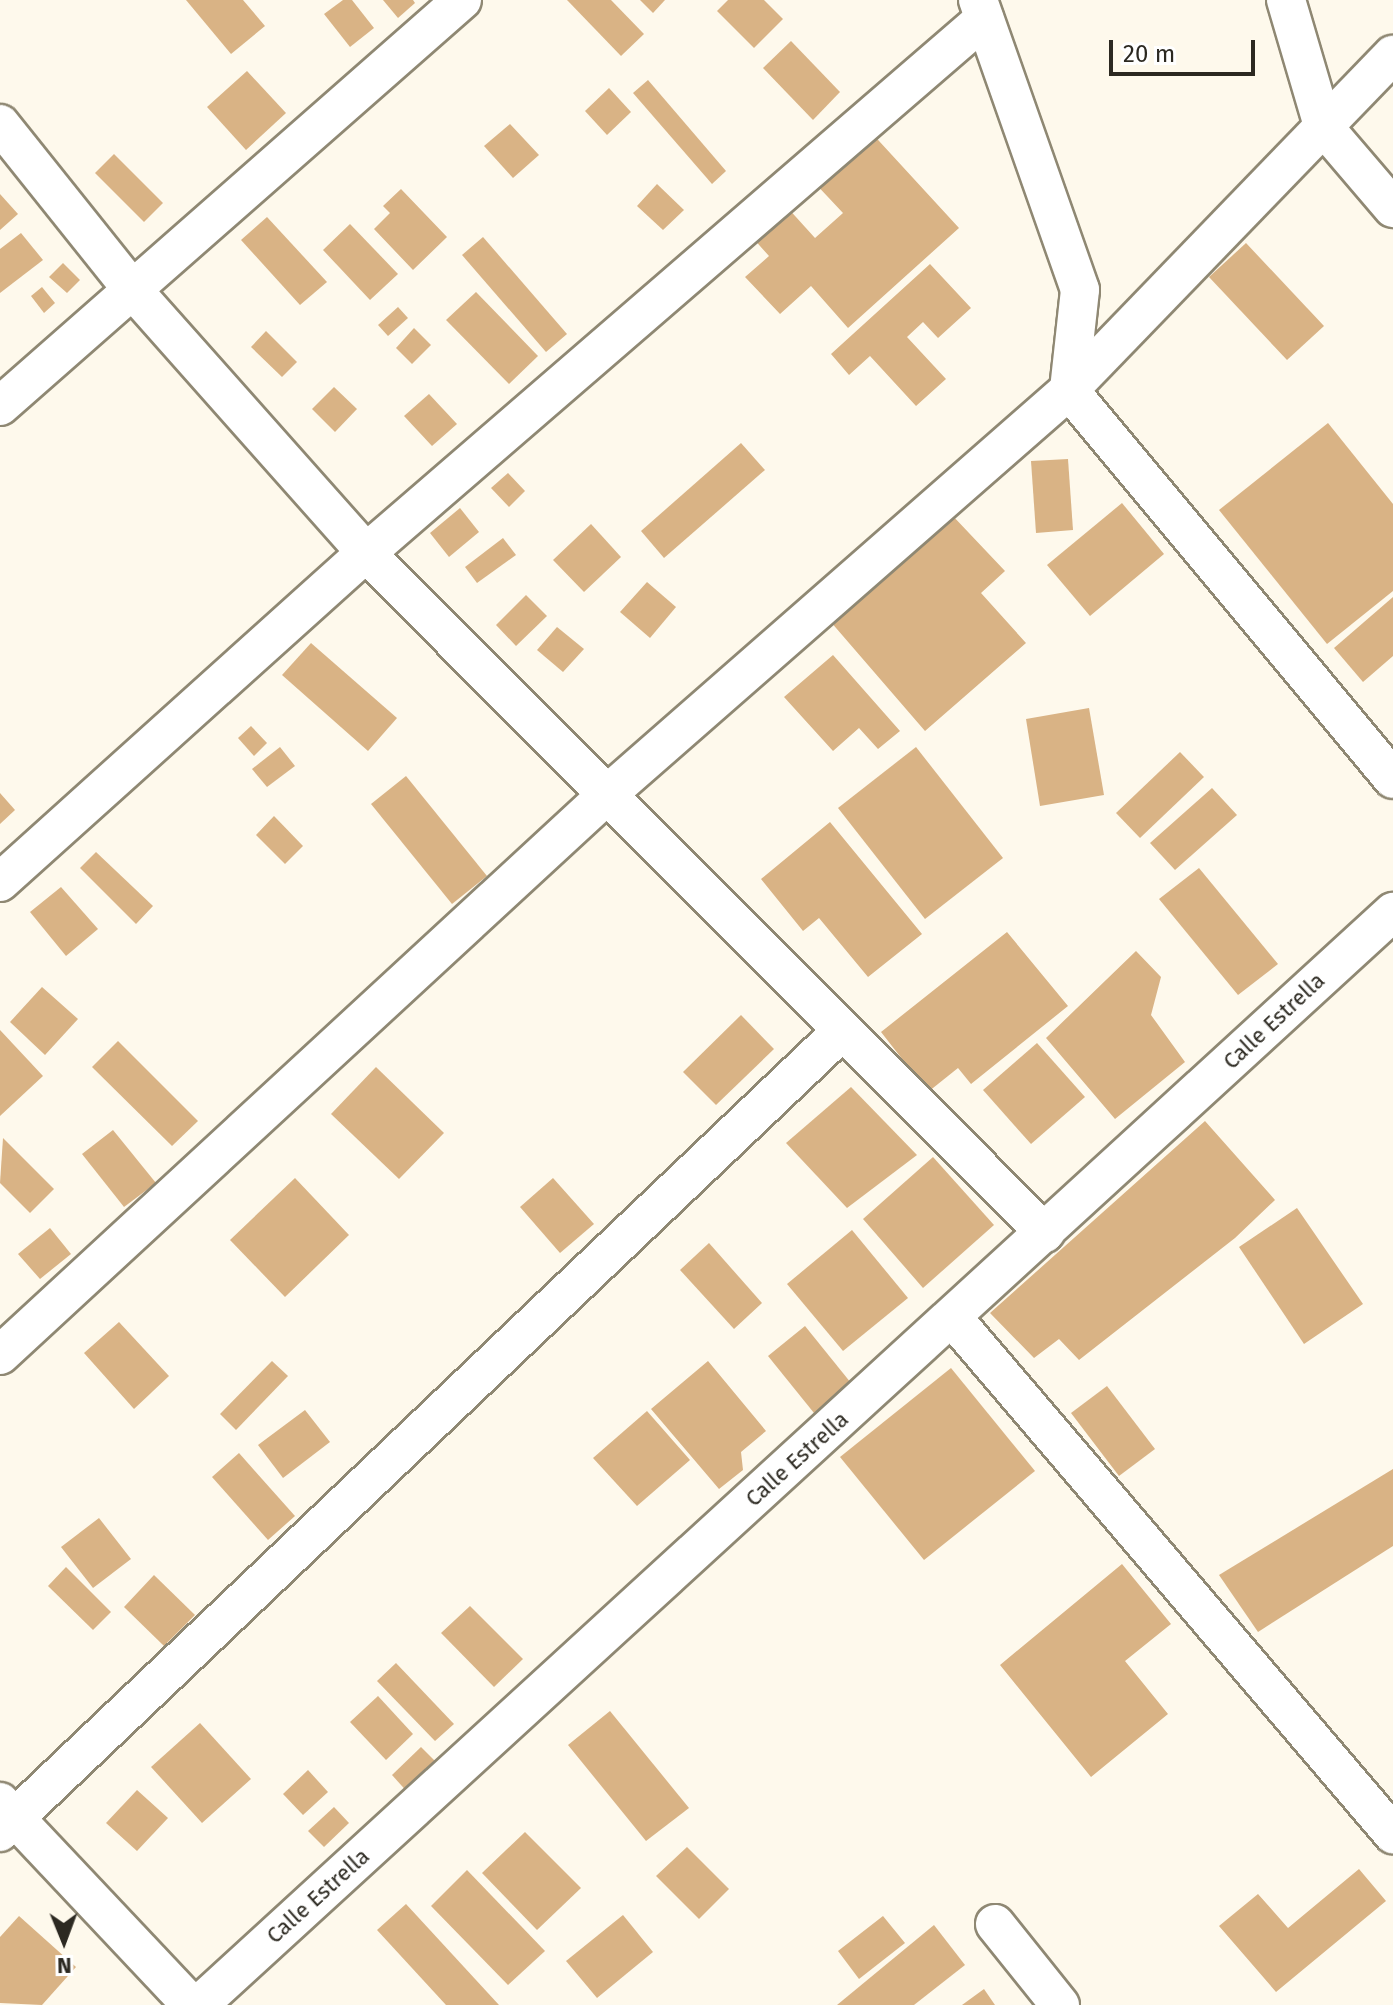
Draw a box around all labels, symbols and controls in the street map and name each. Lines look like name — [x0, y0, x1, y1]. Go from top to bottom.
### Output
scale bar — [1113, 24, 1259, 74]
text: 20 m — [1123, 40, 1175, 68]
street label: Calle Estrella — [1218, 967, 1330, 1075]
street label: Calle Estrella — [740, 1406, 854, 1512]
street label: Calle Estrella — [261, 1843, 375, 1949]
north arrow — [24, 1901, 104, 1981]
text: N — [57, 1952, 72, 1979]

